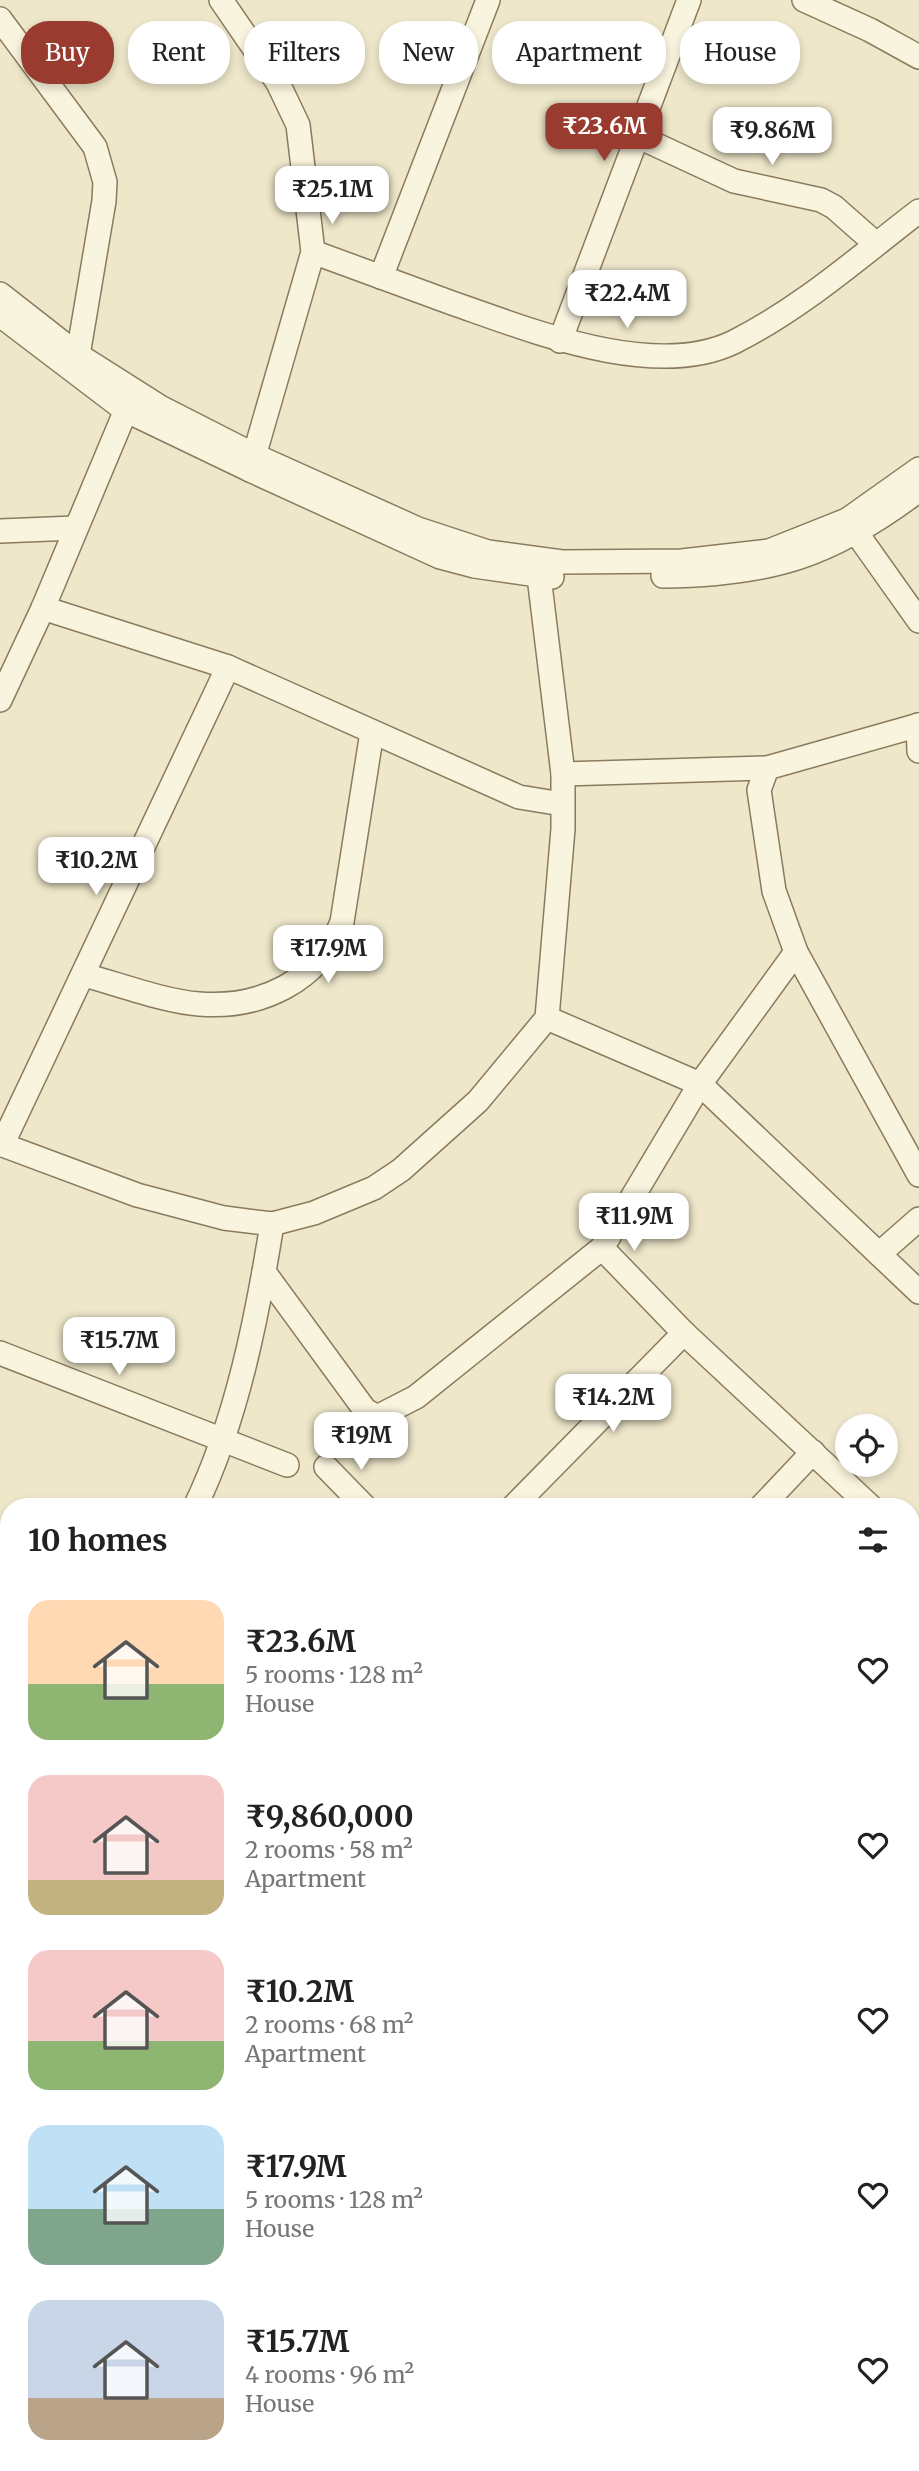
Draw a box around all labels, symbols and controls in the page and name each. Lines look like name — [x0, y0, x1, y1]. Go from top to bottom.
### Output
chip: Buy — [21, 21, 114, 84]
chip: Rent — [128, 21, 230, 84]
chip: Filters — [244, 21, 365, 84]
chip: New — [379, 21, 478, 84]
chip: Apartment — [492, 21, 666, 84]
chip: House — [680, 21, 800, 84]
pin: ₹23.6M — [547, 104, 661, 163]
pin: ₹9.86M — [715, 108, 829, 167]
text: ₹23.6M — [561, 111, 647, 140]
text: ₹9.86M — [729, 115, 815, 144]
pin: ₹25.1M — [275, 166, 389, 226]
text: ₹25.1M — [291, 174, 373, 203]
pin: ₹22.4M — [570, 270, 684, 330]
text: ₹22.4M — [584, 278, 670, 307]
pin: ₹10.2M — [39, 838, 153, 897]
text: ₹10.2M — [54, 845, 138, 874]
pin: ₹17.9M — [271, 926, 385, 985]
text: ₹17.9M — [289, 933, 367, 962]
pin: ₹11.9M — [577, 1194, 691, 1253]
text: ₹11.9M — [595, 1201, 673, 1230]
pin: ₹15.7M — [62, 1318, 176, 1377]
text: ₹15.7M — [79, 1325, 159, 1354]
pin: ₹14.2M — [556, 1374, 670, 1434]
text: ₹14.2M — [571, 1382, 655, 1411]
pin: ₹19M — [320, 1412, 402, 1472]
map controls — [835, 1414, 898, 1477]
button: locate — [835, 1414, 898, 1477]
text: ₹19M — [330, 1420, 392, 1449]
text: 10 homes — [28, 1521, 168, 1559]
icon: filters — [854, 1521, 892, 1559]
text: ₹23.6M — [245, 1622, 356, 1660]
icon: home — [84, 1628, 168, 1712]
icon: heart — [854, 1651, 892, 1689]
text: 5 rooms · 128 m² — [245, 1660, 423, 1689]
text: House — [245, 1689, 314, 1718]
text: ₹9,860,000 — [245, 1797, 414, 1835]
icon: home — [84, 1803, 168, 1887]
icon: heart — [854, 1826, 892, 1864]
text: 2 rooms · 58 m² — [245, 1835, 413, 1864]
text: Apartment — [245, 1864, 366, 1893]
text: ₹10.2M — [245, 1972, 354, 2010]
icon: home — [84, 1978, 168, 2062]
icon: heart — [854, 2001, 892, 2039]
text: 2 rooms · 68 m² — [245, 2010, 413, 2039]
text: Apartment — [245, 2039, 366, 2068]
text: ₹17.9M — [245, 2147, 347, 2185]
icon: home — [84, 2153, 168, 2237]
icon: heart — [854, 2176, 892, 2214]
text: 5 rooms · 128 m² — [245, 2185, 423, 2214]
text: House — [245, 2214, 314, 2243]
text: ₹15.7M — [245, 2322, 349, 2360]
icon: home — [84, 2328, 168, 2412]
icon: heart — [854, 2351, 892, 2389]
text: 4 rooms · 96 m² — [245, 2360, 414, 2389]
text: House — [245, 2389, 314, 2418]

